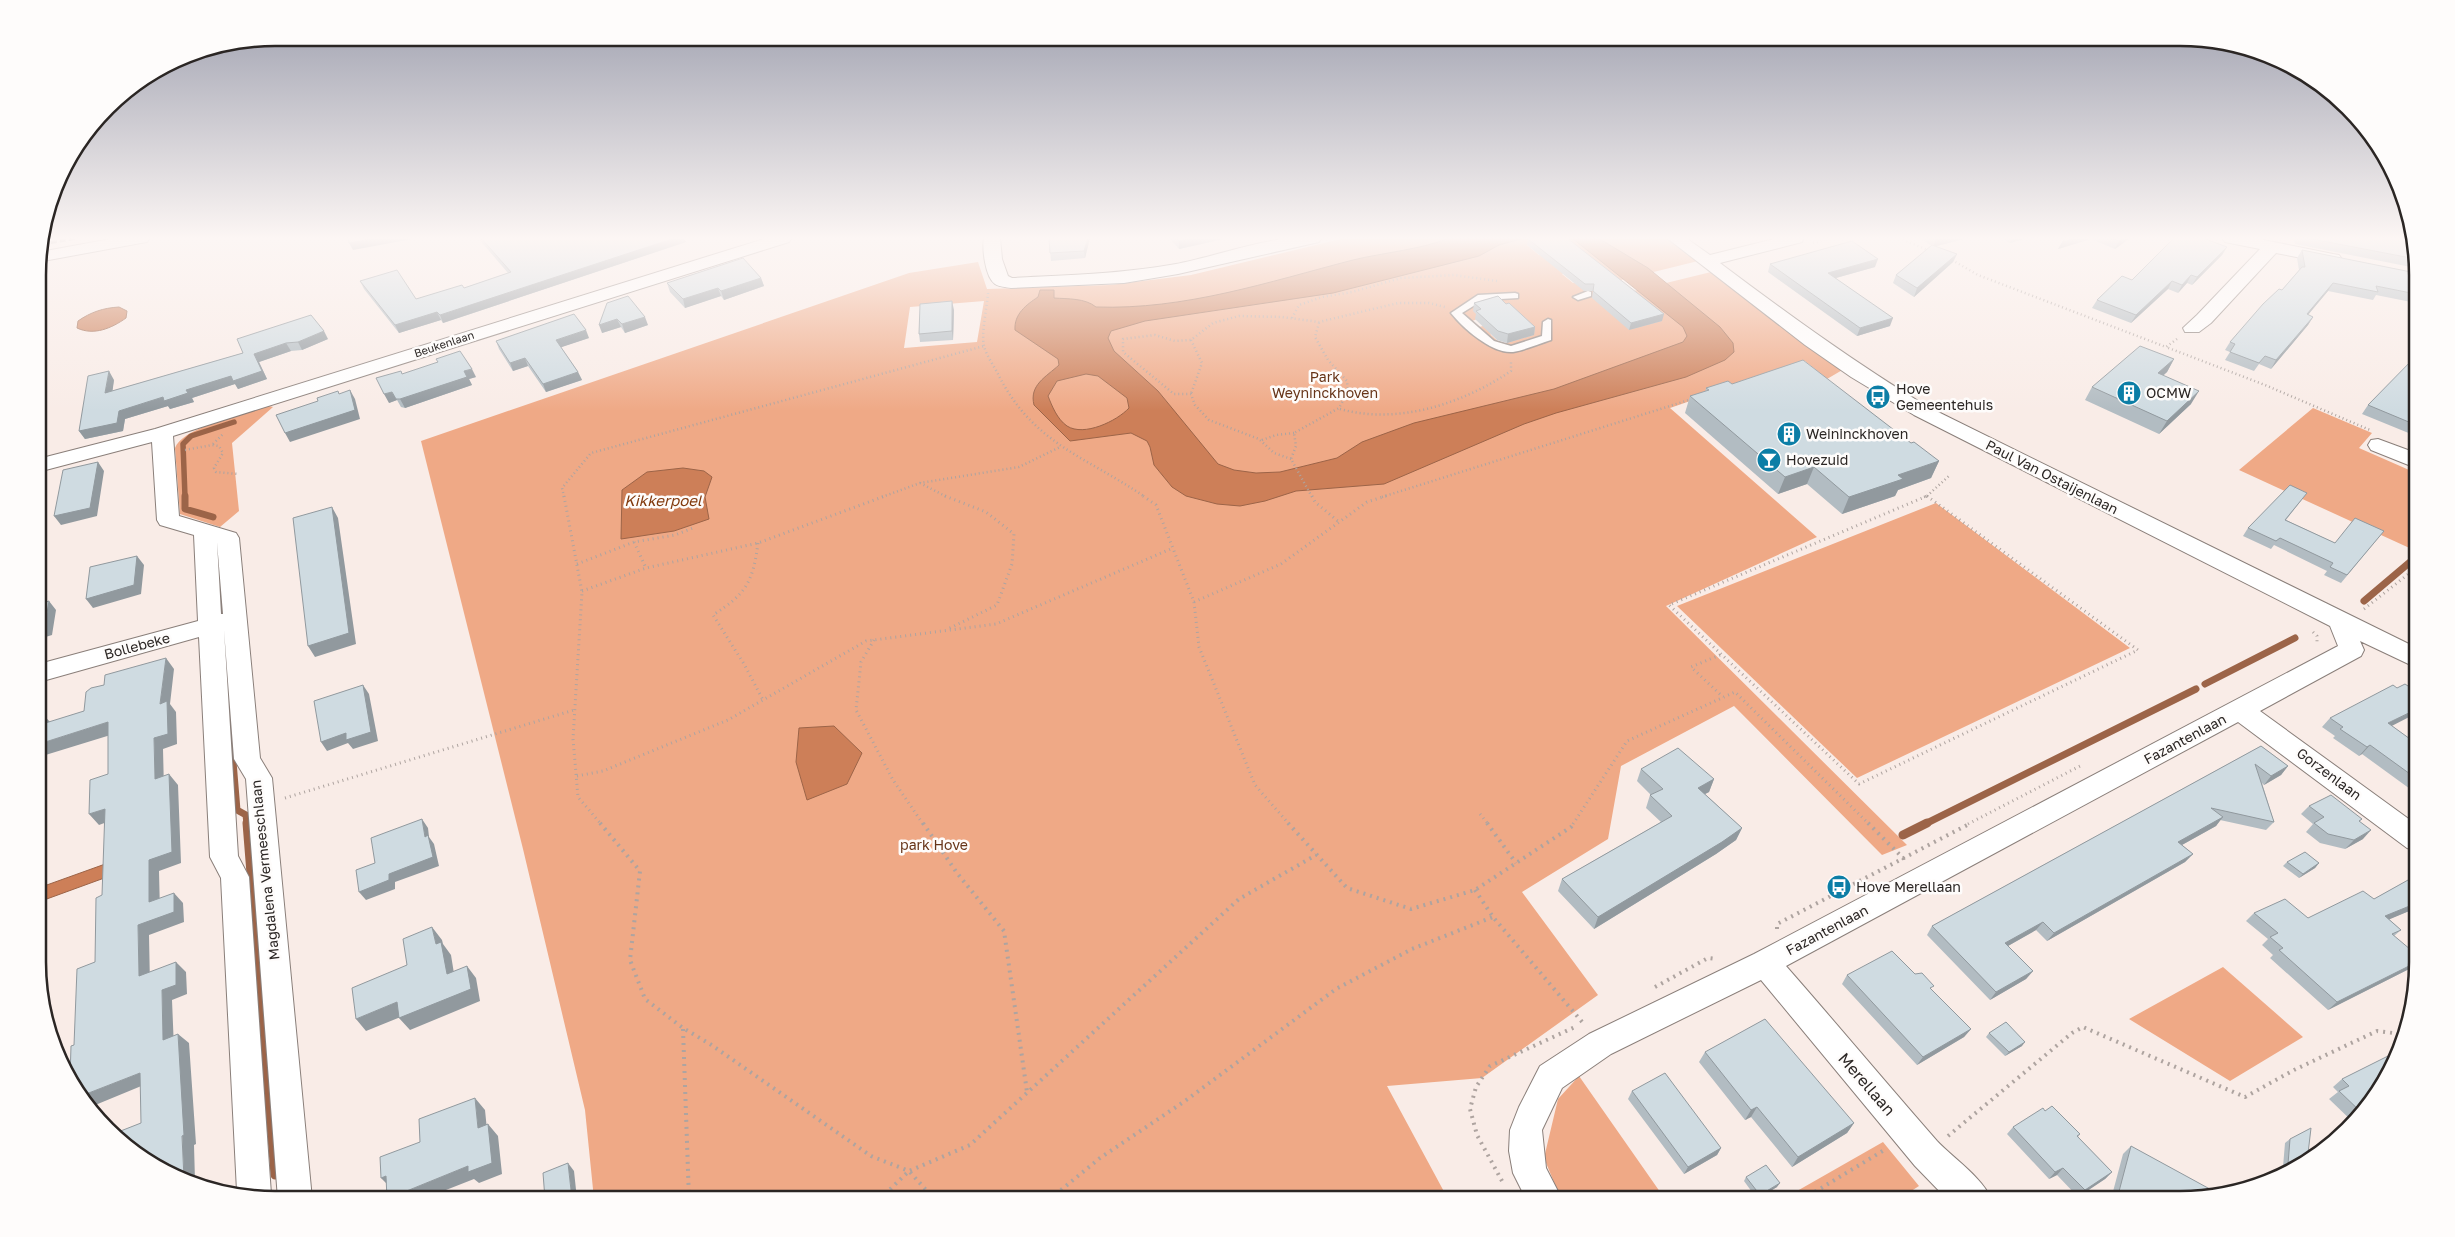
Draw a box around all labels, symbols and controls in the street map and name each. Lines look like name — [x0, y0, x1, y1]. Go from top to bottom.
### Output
street label: Beukenlaan — [412, 328, 475, 359]
park label: Park Weyninckhoven — [1272, 368, 1378, 401]
place label: Hove Gemeentehuis — [1896, 380, 1993, 413]
building icon: OCMW — [2116, 380, 2142, 406]
bus stop icon: Hove Gemeentehuis — [1865, 384, 1891, 410]
place label: OCMW — [2146, 384, 2192, 401]
building icon: Weininckhoven — [1776, 421, 1802, 447]
place label: Weininckhoven — [1806, 425, 1908, 442]
street label: Paul Van Ostaijenlaan — [1983, 436, 2121, 517]
bar icon: Hovezuid — [1756, 447, 1782, 473]
place label: Hovezuid — [1786, 451, 1848, 468]
water label: Kikkerpoel — [624, 491, 703, 509]
street label: Bollebeke — [102, 629, 172, 662]
street label: Fazantenlaan — [2141, 710, 2229, 767]
street label: Gorzenlaan — [2294, 744, 2365, 803]
street label: Magdalena Vermeeschlaan — [247, 779, 282, 961]
park label: park Hove — [900, 836, 968, 853]
bus stop icon: Hove Merellaan — [1826, 874, 1852, 900]
place label: Hove Merellaan — [1856, 878, 1961, 895]
street label: Fazantenlaan — [1783, 901, 1871, 958]
street label: Merellaan — [1834, 1049, 1900, 1119]

